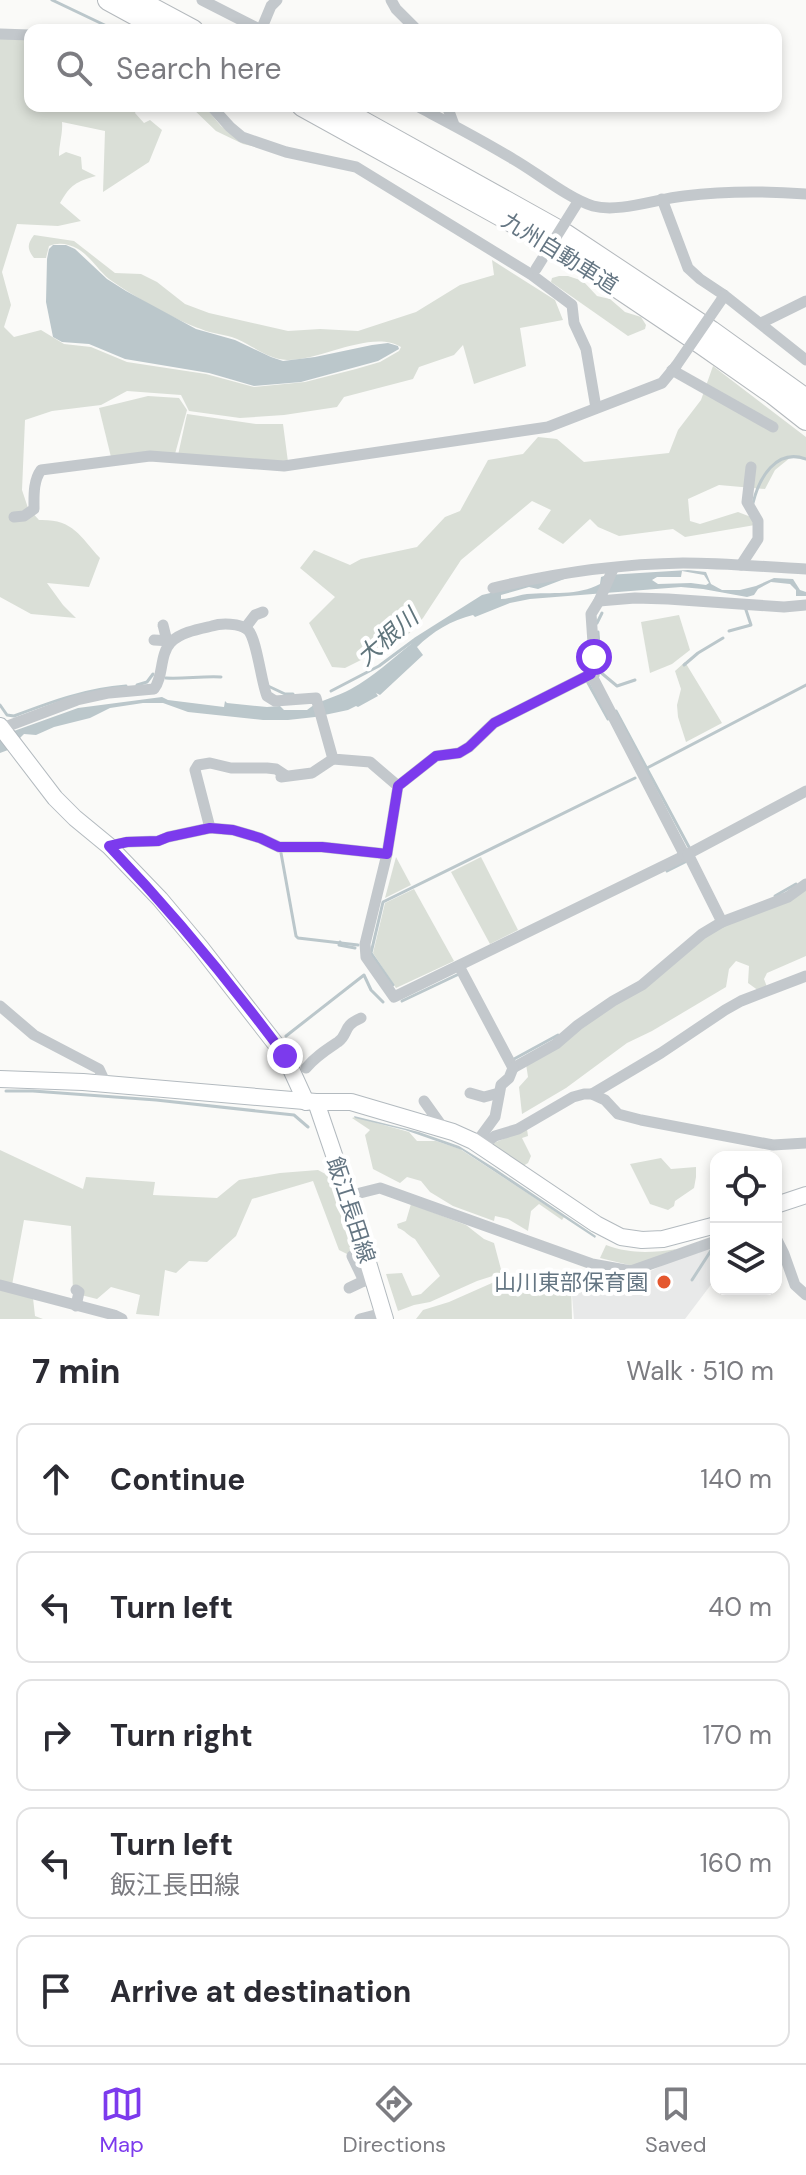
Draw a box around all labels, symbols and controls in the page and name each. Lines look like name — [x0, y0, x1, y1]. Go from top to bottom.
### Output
search box — [24, 24, 782, 112]
icon: search — [52, 46, 96, 90]
text: Search here — [116, 49, 282, 88]
street label: 九州自動車道 — [496, 206, 624, 300]
water label: 大根川 — [350, 600, 427, 672]
route start — [576, 639, 612, 675]
route end — [267, 1038, 303, 1074]
map controls — [710, 1151, 782, 1295]
button: locate — [710, 1151, 782, 1223]
street label: 飯江長田線 — [320, 1153, 382, 1267]
button: layers — [710, 1223, 782, 1295]
place label: 山川東部保育園 — [494, 1268, 648, 1297]
marker: 山川東部保育園 — [655, 1273, 673, 1291]
text: 7 min — [32, 1349, 121, 1394]
text: Walk · 510 m — [626, 1354, 774, 1388]
icon: ahead — [34, 1457, 78, 1501]
text: Continue — [110, 1460, 245, 1499]
text: 140 m — [700, 1462, 772, 1496]
icon: left — [34, 1585, 78, 1629]
text: Turn left — [110, 1588, 233, 1627]
text: 40 m — [708, 1590, 772, 1624]
icon: right — [34, 1713, 78, 1757]
text: Turn right — [110, 1716, 253, 1755]
text: 170 m — [703, 1718, 772, 1752]
text: Turn left — [110, 1825, 233, 1864]
icon: left — [34, 1841, 78, 1885]
text: 160 m — [700, 1846, 772, 1880]
text: 飯江長田線 — [110, 1868, 240, 1902]
icon: arrive — [34, 1969, 78, 2013]
text: Arrive at destination — [110, 1972, 411, 2011]
tab: Map — [99, 2082, 144, 2159]
tab: Directions — [343, 2082, 446, 2159]
tab: Saved — [645, 2082, 707, 2159]

